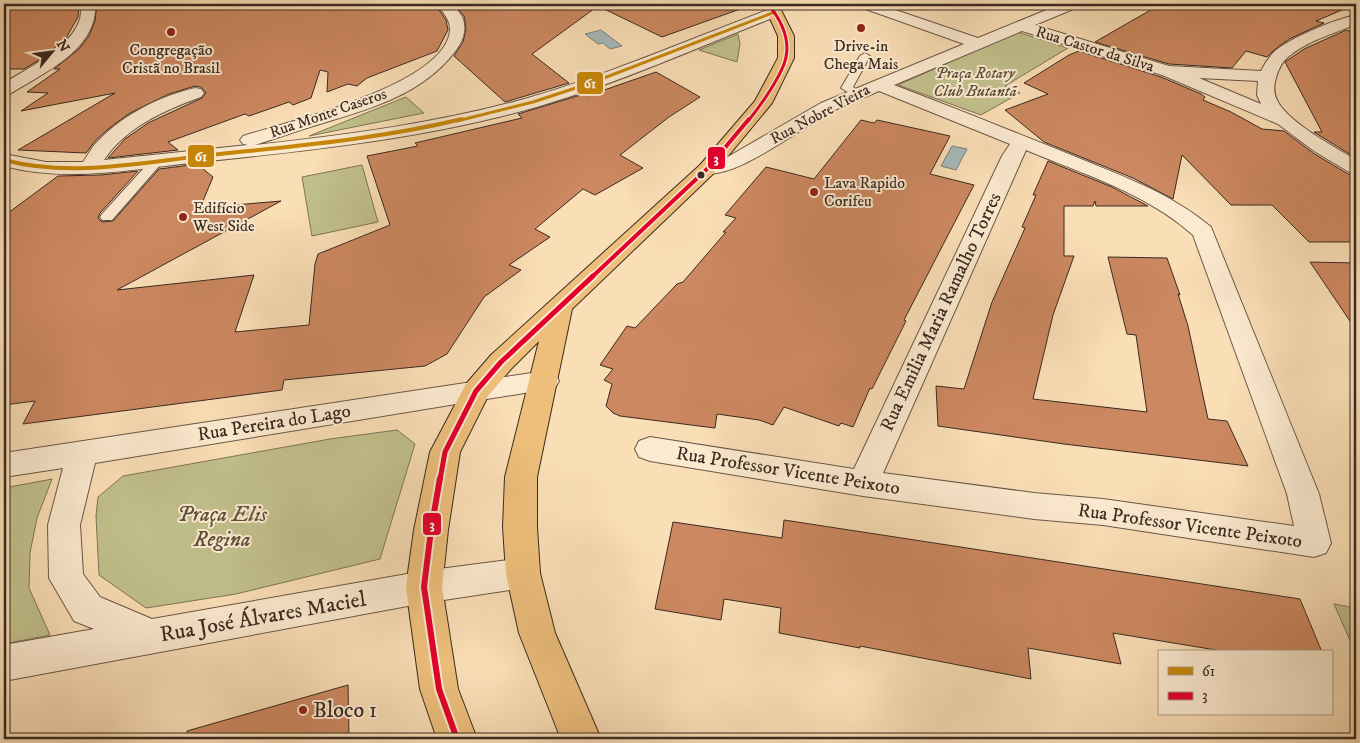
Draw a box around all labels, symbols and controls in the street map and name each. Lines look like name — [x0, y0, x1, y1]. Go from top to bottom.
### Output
street label: Rua Castor da Silva — [1033, 21, 1157, 77]
marker: Drive-in Chega Mais — [855, 22, 867, 34]
marker: Congregação Cristã no Brasil — [165, 26, 177, 38]
north arrow — [28, 28, 78, 78]
place label: Drive-in Chega Mais — [824, 36, 898, 74]
text: N — [52, 37, 73, 56]
place label: Congregação Cristã no Brasil — [122, 40, 220, 78]
park label: Praça Rotary Club Butantã — [933, 63, 1018, 101]
line badge: 61 — [576, 71, 604, 95]
text: 61 — [584, 75, 596, 93]
street label: Rua Nobre Vieira — [767, 79, 874, 149]
street label: Rua Monte Caseros — [267, 84, 389, 142]
line badge: 61 — [187, 144, 215, 168]
line badge: 3 — [707, 146, 726, 170]
text: 61 — [195, 148, 207, 166]
text: 3 — [713, 150, 719, 168]
unlabelled marker — [696, 170, 706, 180]
place label: Lava Rapido Corifeu — [824, 173, 905, 211]
marker: Lava Rapido Corifeu — [808, 186, 820, 198]
street label: Rua Emilia Maria Ramalho Torres — [875, 189, 1007, 435]
place label: Edifício West Side — [192, 198, 255, 236]
marker: Edifício West Side — [177, 211, 189, 223]
street label: Rua Pereira do Lago — [196, 400, 352, 446]
street label: Rua Professor Vicente Peixoto — [675, 442, 901, 500]
street label: Rua Professor Vicente Peixoto — [1076, 499, 1304, 553]
park label: Praça Elis Regina — [177, 501, 268, 553]
line badge: 3 — [422, 512, 442, 536]
text: 3 — [429, 516, 435, 534]
street label: Rua José Álvares Maciel — [158, 585, 368, 648]
legend — [1158, 650, 1332, 716]
text: 61 — [1202, 662, 1215, 681]
text: 3 — [1202, 686, 1208, 705]
place label: Bloco 1 — [313, 697, 377, 724]
marker: Bloco 1 — [297, 704, 309, 716]

